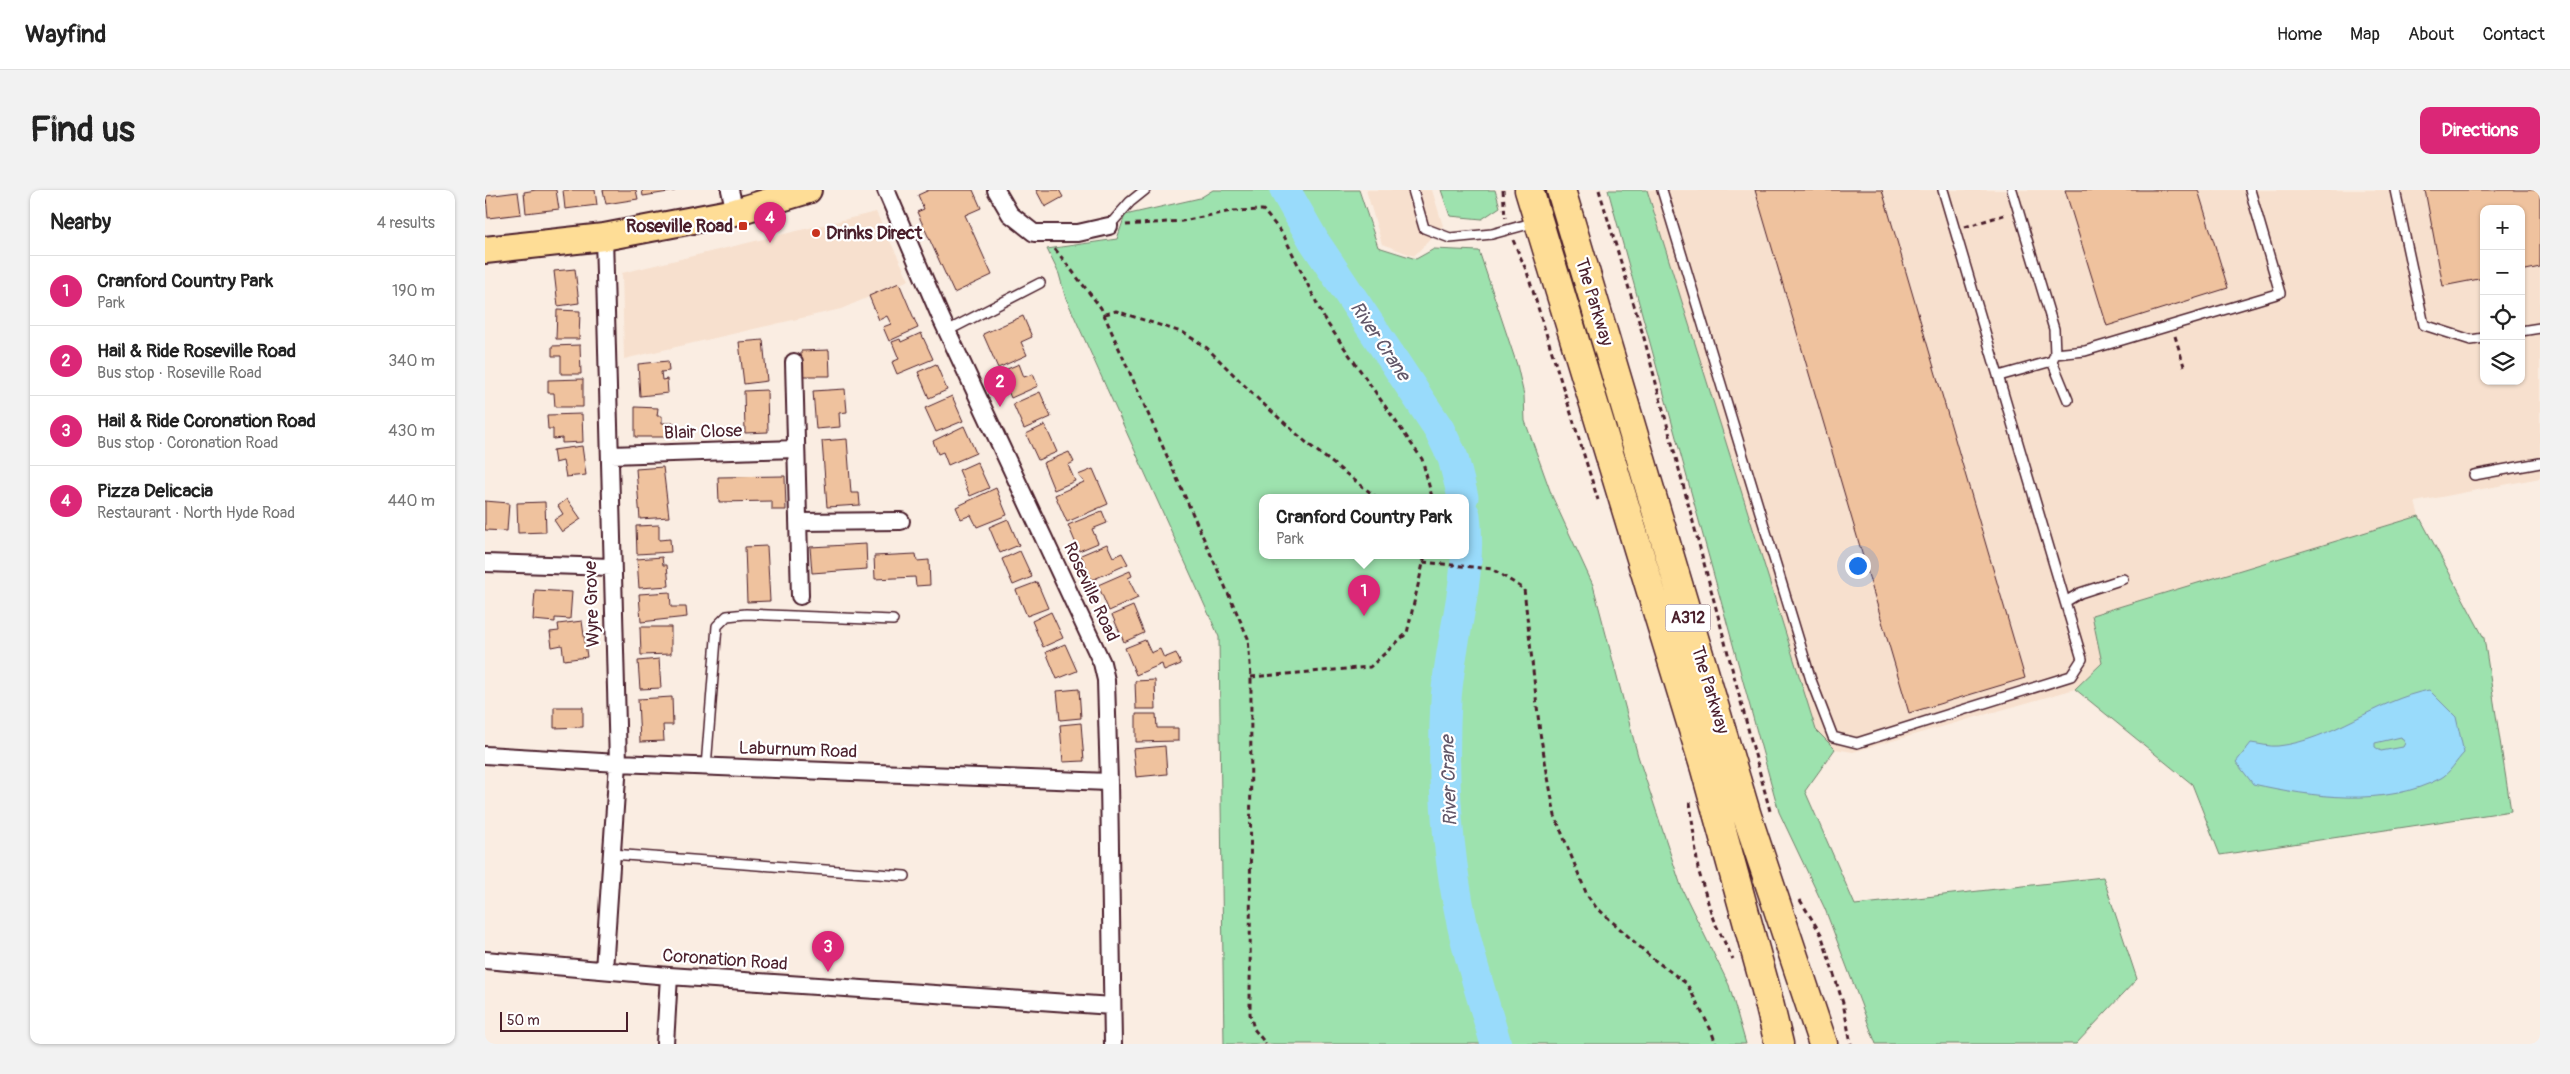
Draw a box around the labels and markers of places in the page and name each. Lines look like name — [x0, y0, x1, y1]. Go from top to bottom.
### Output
pin: 4 — [754, 202, 786, 243]
place label: Roseville Road — [626, 215, 733, 238]
marker: Roseville Road — [737, 220, 749, 232]
place label: Drinks Direct — [826, 222, 923, 245]
marker: Drinks Direct — [810, 227, 822, 239]
pin: 2 — [984, 366, 1016, 407]
pin: 1 — [1348, 575, 1380, 616]
pin: 3 — [812, 931, 844, 972]

